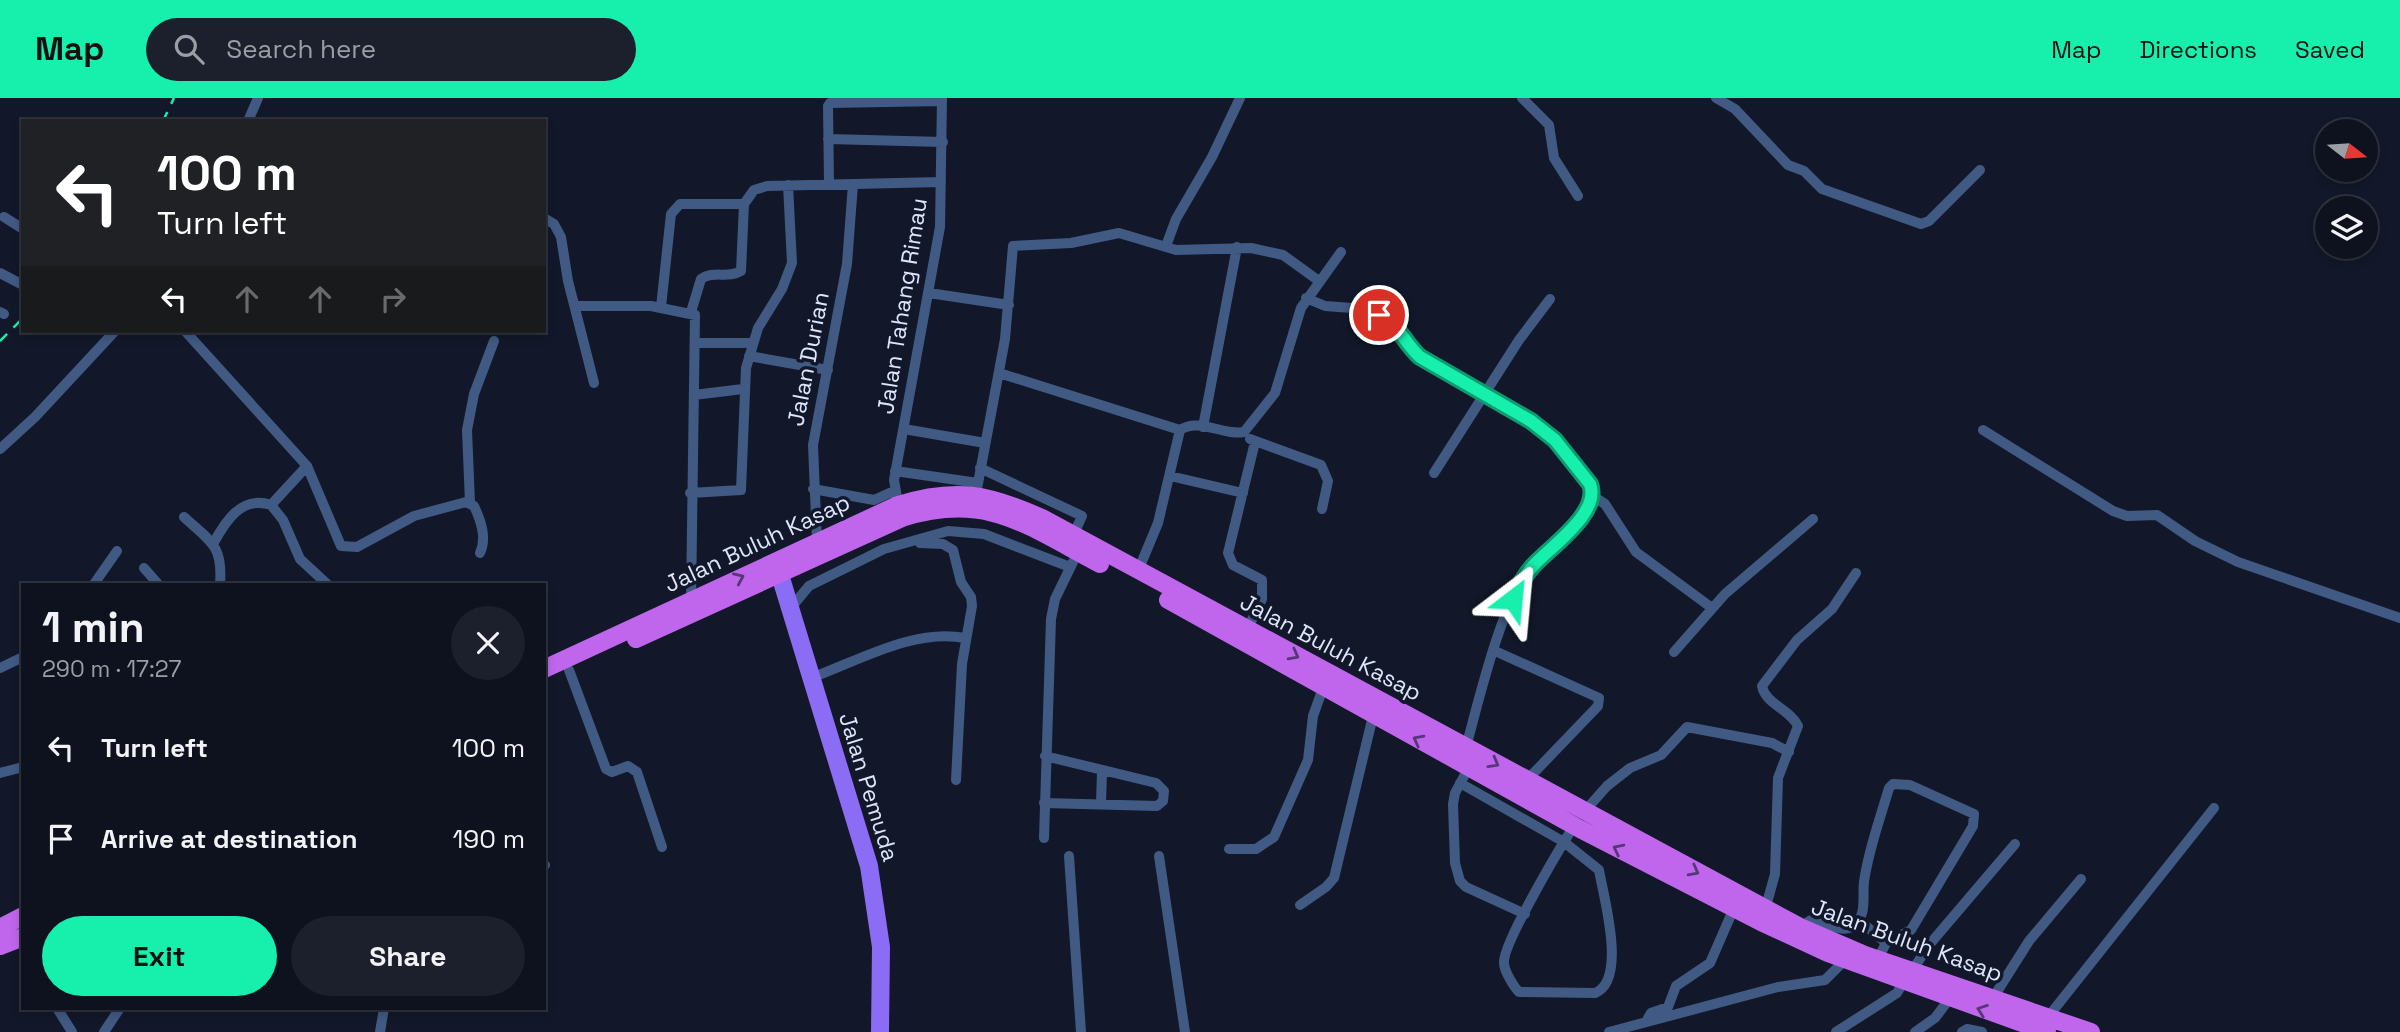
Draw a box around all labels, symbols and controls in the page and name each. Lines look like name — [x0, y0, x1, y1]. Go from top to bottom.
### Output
search box — [146, 18, 636, 81]
text: Map — [35, 28, 104, 70]
icon: search — [170, 30, 208, 68]
text: Search here — [226, 32, 376, 66]
text: Map — [2051, 34, 2101, 65]
text: Directions — [2139, 34, 2257, 65]
text: Saved — [2295, 34, 2365, 65]
north arrow — [2315, 119, 2378, 182]
map controls — [2315, 119, 2378, 259]
text: 100 m — [157, 142, 297, 204]
icon: left — [42, 147, 133, 238]
street label: Jalan Tahang Rimau — [870, 196, 934, 416]
button: layers — [2315, 196, 2378, 259]
text: Turn left — [157, 203, 287, 243]
icon: left — [155, 280, 193, 318]
icon: ahead — [228, 280, 266, 318]
icon: ahead — [301, 280, 339, 318]
icon: right — [374, 280, 412, 318]
pin — [1349, 285, 1409, 345]
street label: Jalan Durian — [780, 289, 836, 429]
icon: arrive — [1360, 296, 1398, 334]
street label: Jalan Buluh Kasap — [659, 487, 855, 599]
position arrow — [1476, 562, 1550, 636]
one-way arrow — [732, 572, 744, 586]
street label: Jalan Buluh Kasap — [1235, 586, 1427, 708]
text: 1 min — [42, 601, 145, 654]
button: close — [451, 606, 525, 680]
one-way arrow — [1286, 646, 1299, 660]
text: 290 m · 17:27 — [42, 654, 182, 684]
street label: Jalan Pemuda — [832, 709, 906, 865]
icon: left — [42, 729, 80, 767]
text: Turn left — [101, 731, 208, 765]
text: 100 m — [452, 731, 525, 765]
one-way arrow — [1413, 735, 1425, 748]
one-way arrow — [1486, 755, 1499, 768]
icon: arrive — [42, 820, 80, 858]
text: Arrive at destination — [101, 822, 358, 856]
text: 190 m — [453, 822, 525, 856]
one-way arrow — [1613, 843, 1625, 857]
one-way arrow — [1686, 863, 1699, 876]
street label: Jalan Buluh Kasap — [1807, 891, 2007, 989]
button: Exit — [42, 916, 277, 996]
button: Share — [291, 916, 525, 996]
one-way arrow — [1977, 1004, 1989, 1018]

